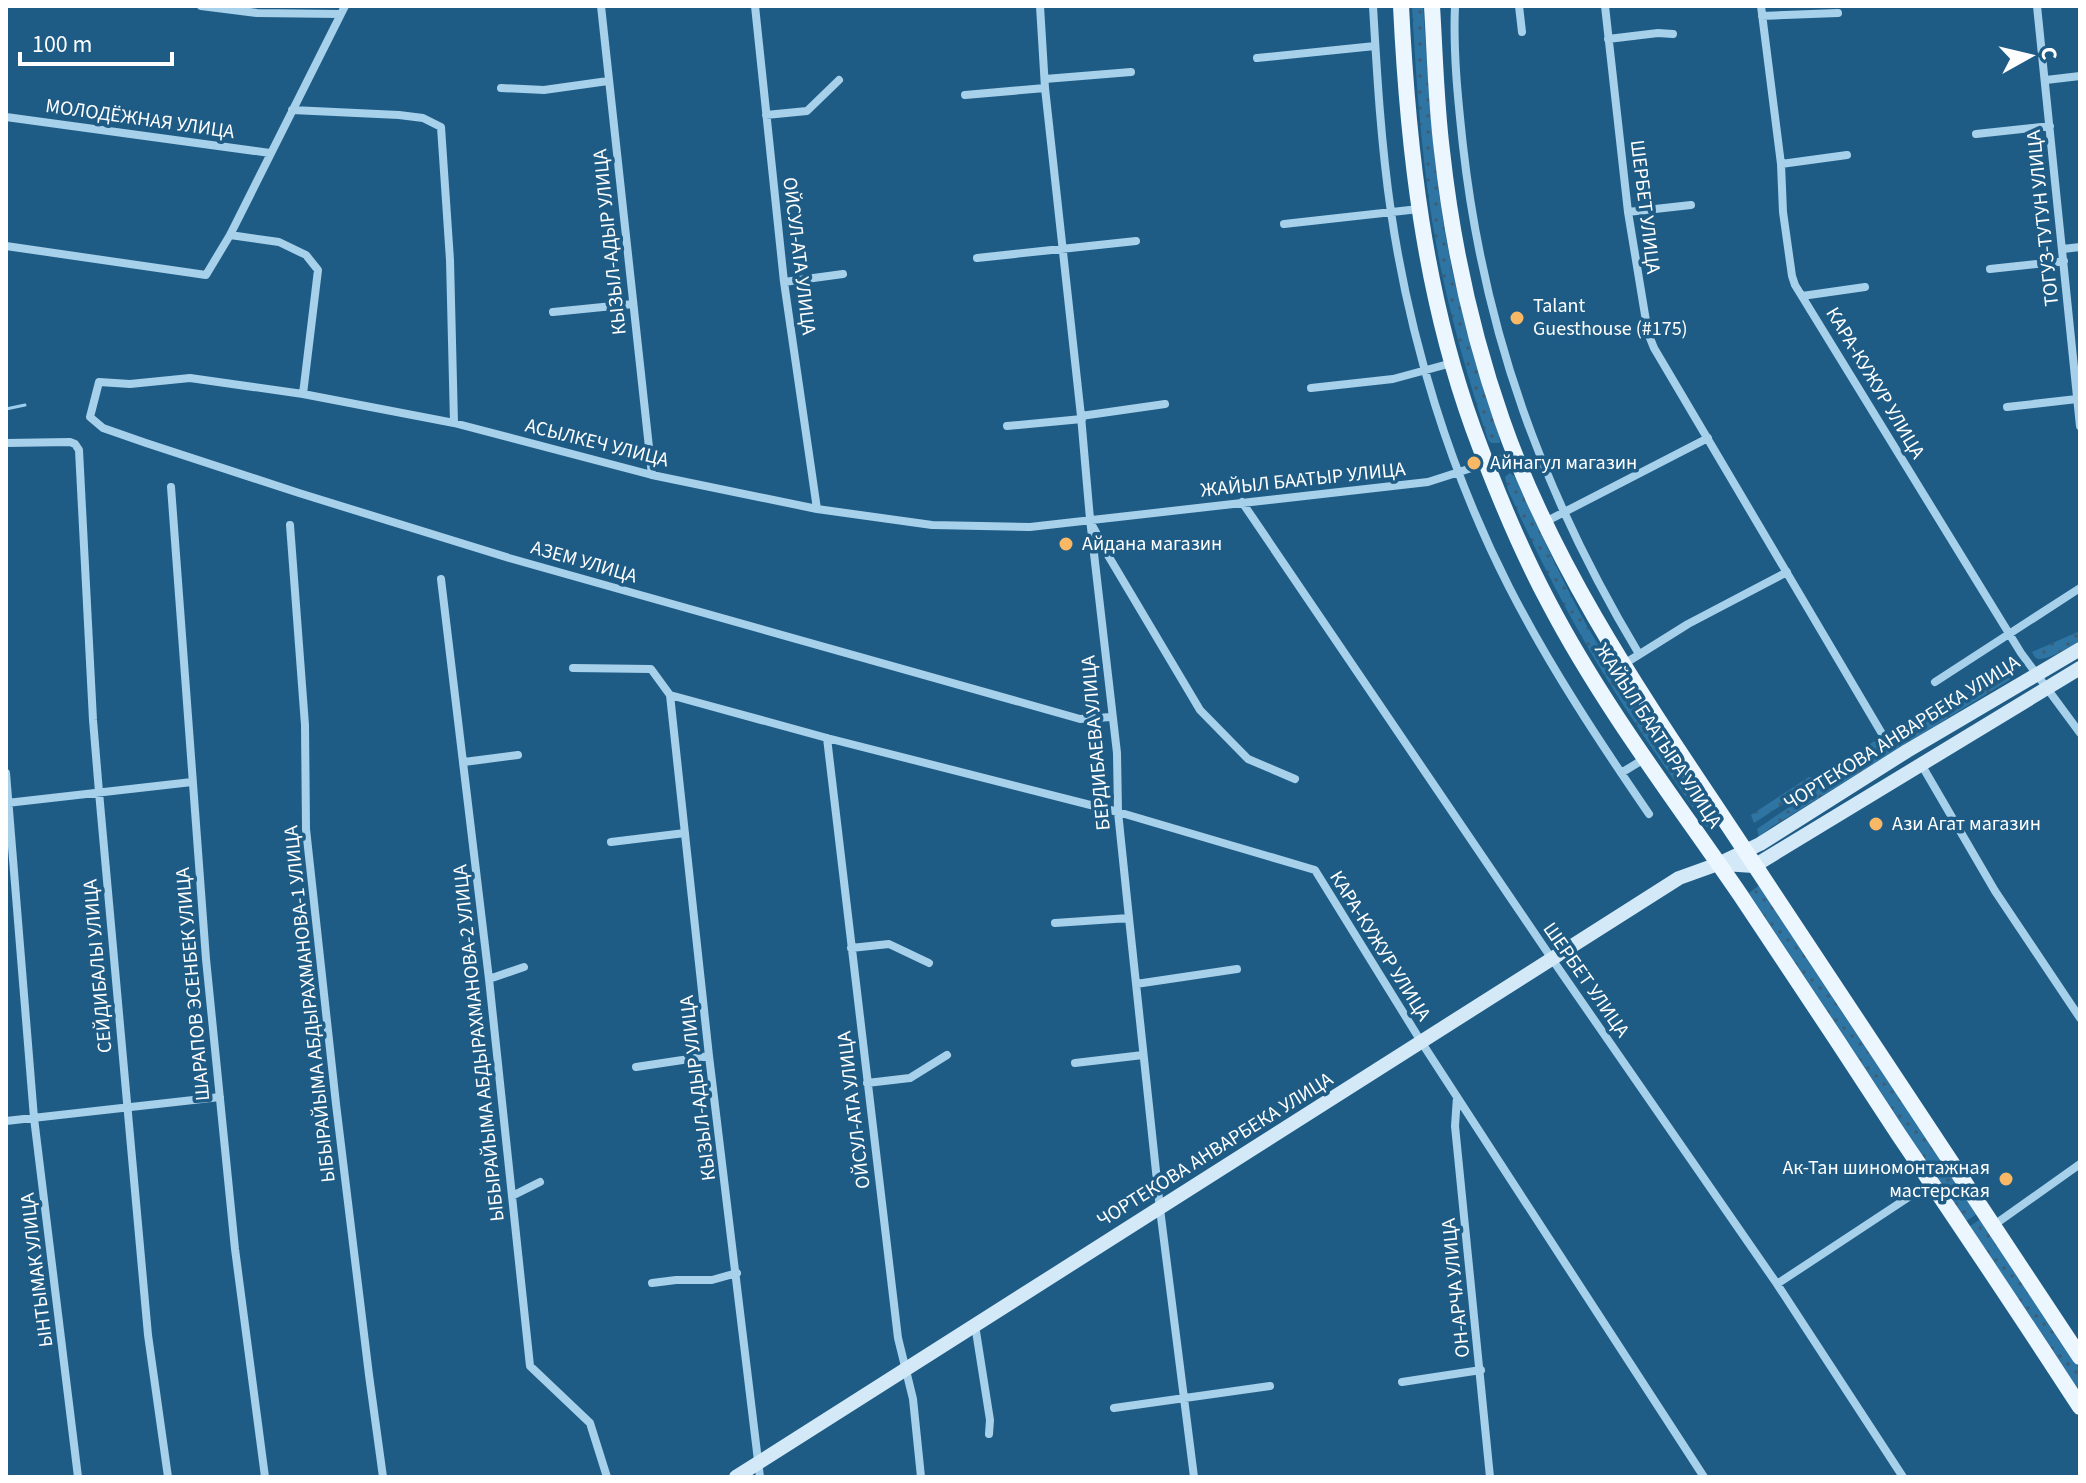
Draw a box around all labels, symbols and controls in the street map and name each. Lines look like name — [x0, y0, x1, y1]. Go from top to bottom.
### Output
scale bar — [20, 16, 172, 66]
north arrow — [1990, 16, 2070, 96]
text: 100 m — [32, 27, 92, 62]
text: С — [2032, 45, 2066, 62]
street label: МОЛОДЁЖНАЯ УЛИЦА — [44, 92, 236, 146]
street label: ТОГУЗ-ТУТУН УЛИЦА — [2020, 128, 2066, 308]
street label: ШЕРБЕТ УЛИЦА — [1623, 138, 1667, 276]
street label: КЫЗЫЛ-АДЫР УЛИЦА — [586, 148, 634, 336]
street label: ОЙСУЛ-АТА УЛИЦА — [775, 176, 823, 337]
place label: Talant Guesthouse (#175) — [1533, 292, 1688, 343]
street label: КАРА-КУЖУР УЛИЦА — [1819, 302, 1931, 464]
marker: Talant Guesthouse (#175) — [1508, 309, 1526, 327]
street label: АСЫЛКЕЧ УЛИЦА — [522, 412, 672, 474]
place label: Айнагул магазин — [1490, 449, 1637, 477]
marker: Айнагул магазин — [1465, 454, 1483, 472]
street label: ЖАЙЫЛ БААТЫР УЛИЦА — [1199, 455, 1407, 505]
place label: Айдана магазин — [1082, 530, 1222, 558]
street label: АЗЕМ УЛИЦА — [528, 533, 641, 591]
marker: Айдана магазин — [1057, 535, 1075, 553]
street label: ЖАЙЫЛ БААТЫРА УЛИЦА — [1588, 638, 1729, 834]
street label: ЧОРТЕКОВА АНВАРБЕКА УЛИЦА — [1779, 649, 2026, 817]
street label: БЕРДИБАЕВА УЛИЦА — [1074, 654, 1118, 832]
place label: Ази Агат магазин — [1892, 810, 2041, 838]
marker: Ази Агат магазин — [1867, 815, 1885, 833]
street label: ЫБЫРАЙЫМА АБДЫРАХМАНОВА-1 УЛИЦА — [277, 824, 343, 1184]
street label: ЫБЫРАЙЫМА АБДЫРАХМАНОВА-2 УЛИЦА — [446, 863, 512, 1223]
street label: КАРА-КУЖУР УЛИЦА — [1322, 865, 1438, 1027]
street label: ШАРАПОВ ЭСЕНБЕК УЛИЦА — [169, 866, 217, 1102]
street label: СЕЙДИБАЛЫ УЛИЦА — [76, 878, 120, 1054]
street label: ШЕРБЕТ УЛИЦА — [1536, 917, 1636, 1043]
street label: КЫЗЫЛ-АДЫР УЛИЦА — [673, 994, 723, 1182]
street label: ОЙСУЛ-АТА УЛИЦА — [830, 1029, 878, 1190]
street label: ЧОРТЕКОВА АНВАРБЕКА УЛИЦА — [1092, 1066, 1339, 1234]
place label: Ак-Тан шиномонтажная мастерская — [1782, 1154, 1990, 1205]
marker: Ак-Тан шиномонтажная мастерская — [1997, 1170, 2015, 1188]
street label: ЫНТЫМАК УЛИЦА — [14, 1191, 60, 1349]
street label: ОН-АРЧА УЛИЦА — [1435, 1217, 1477, 1359]

